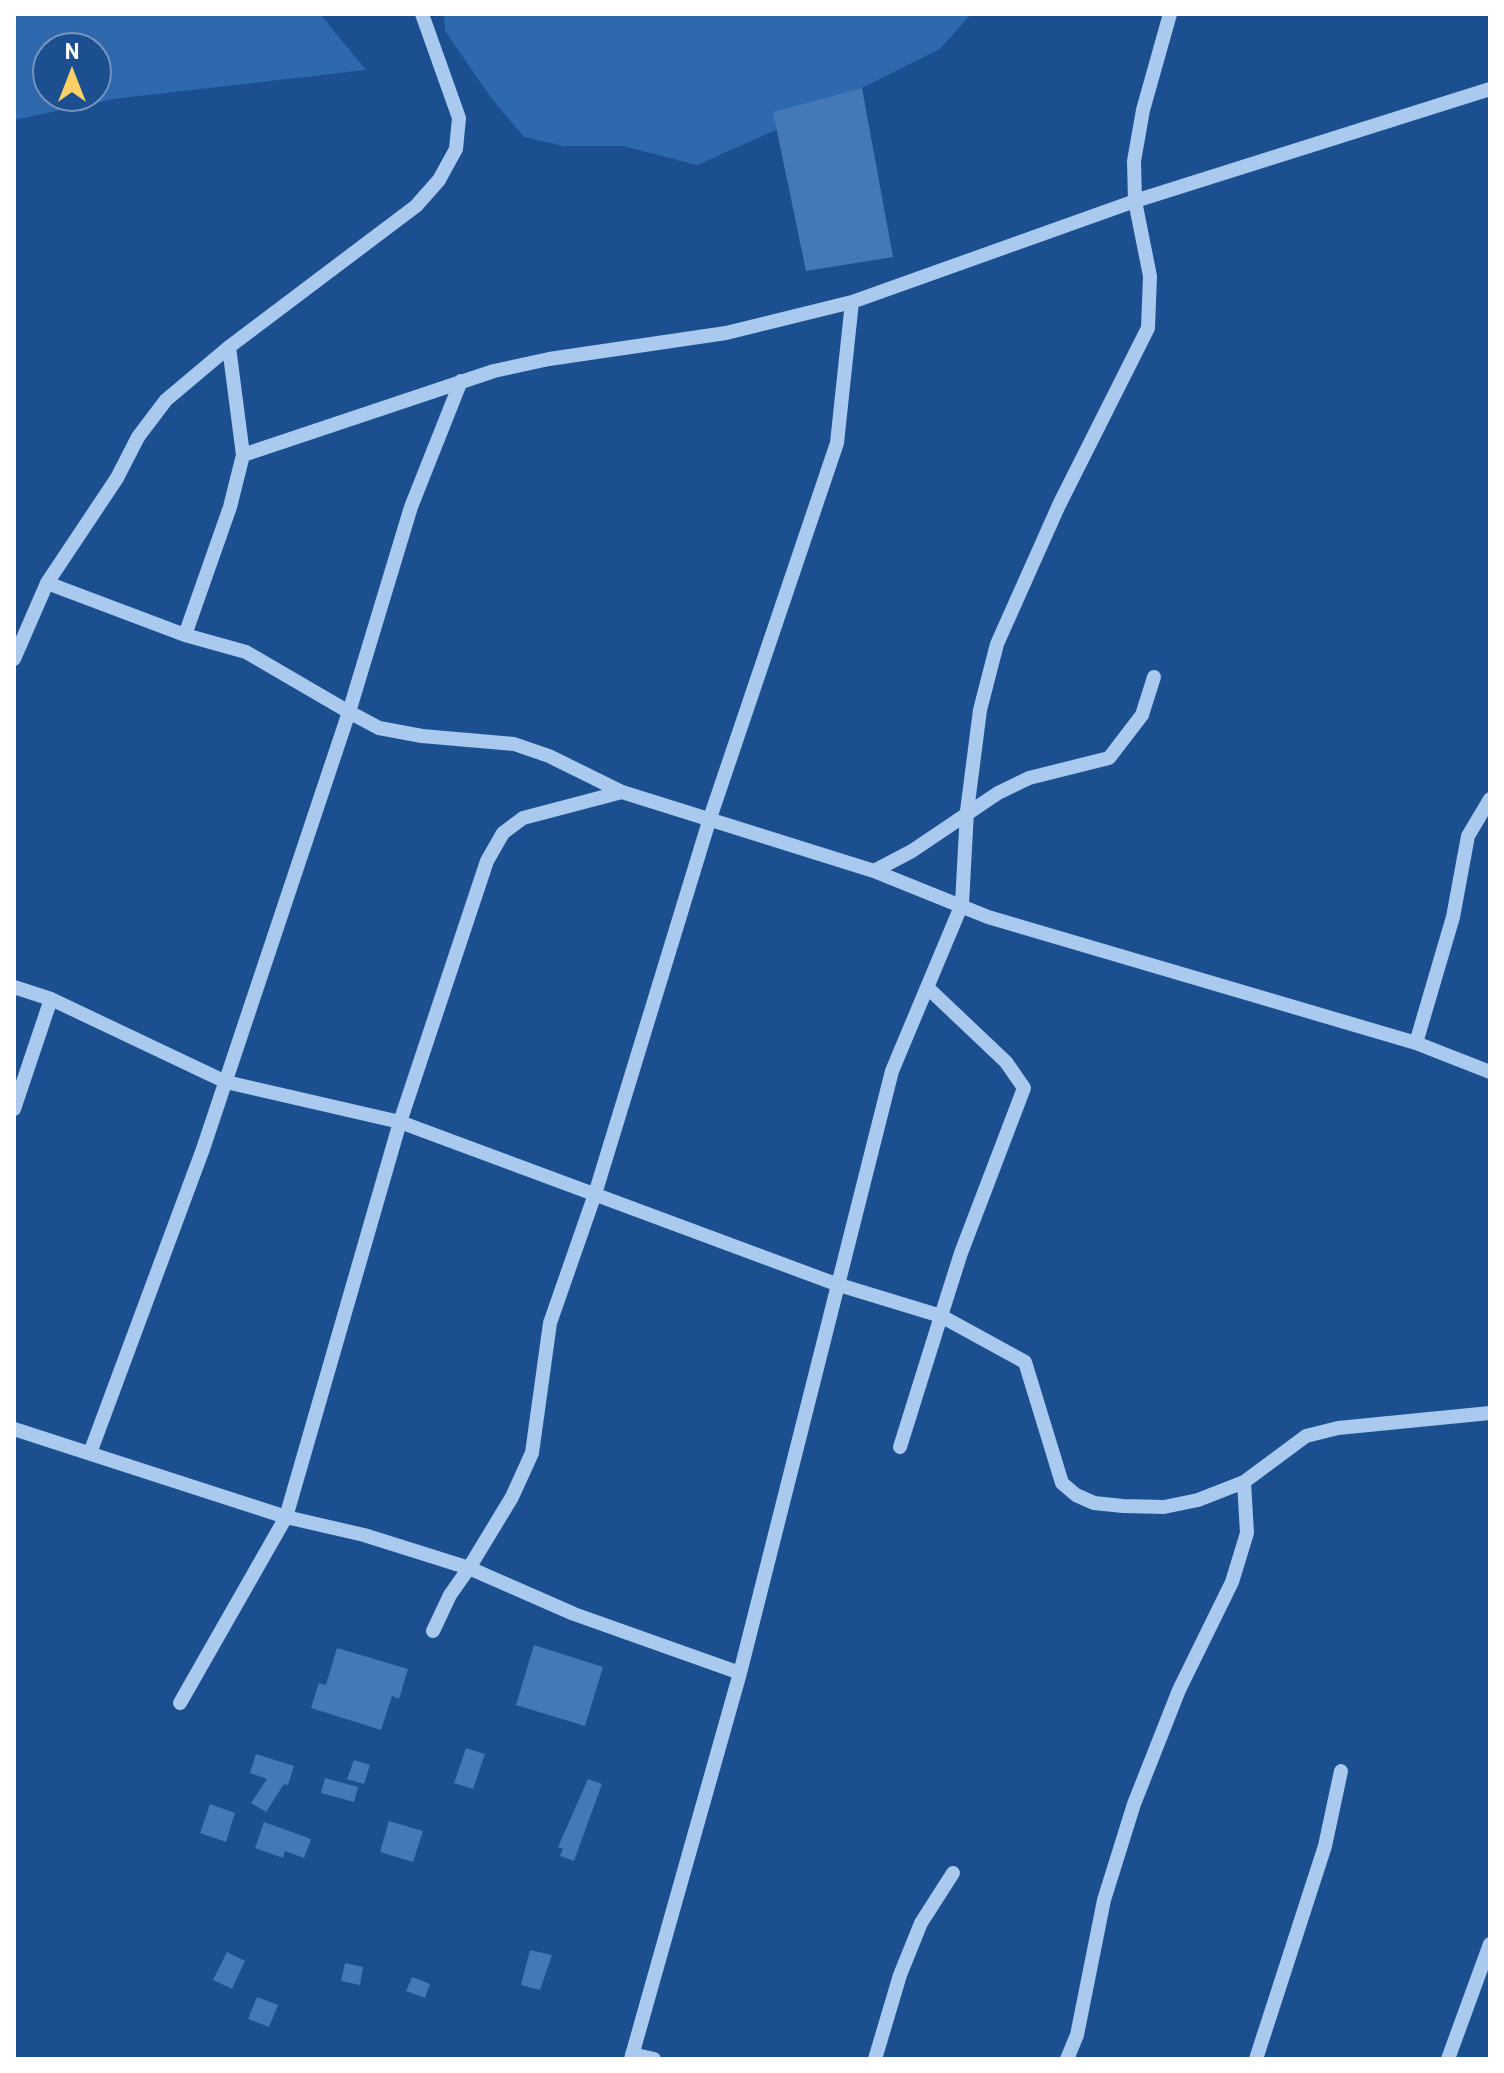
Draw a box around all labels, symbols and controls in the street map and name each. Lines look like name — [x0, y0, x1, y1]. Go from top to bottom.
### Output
north arrow — [32, 32, 112, 112]
text: N — [65, 37, 79, 63]

